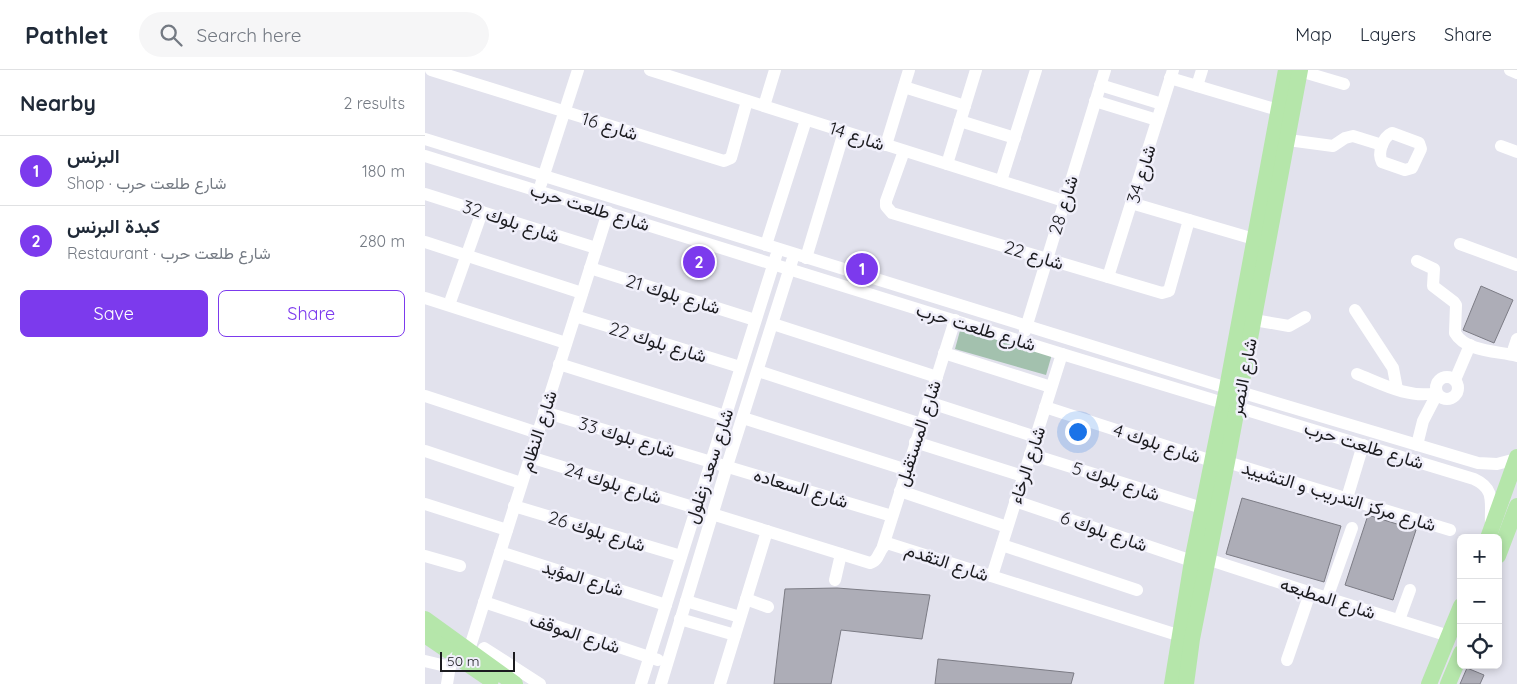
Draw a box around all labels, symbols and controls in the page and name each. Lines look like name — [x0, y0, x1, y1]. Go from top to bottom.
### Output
search box — [139, 12, 489, 57]
text: Pathlet — [25, 20, 109, 50]
icon: search — [157, 21, 185, 49]
text: Search here — [197, 23, 301, 47]
text: Map — [1295, 23, 1332, 46]
text: Layers — [1360, 23, 1416, 46]
text: Share — [1444, 23, 1492, 46]
text: Nearby — [20, 90, 96, 116]
text: 2 results — [343, 93, 405, 113]
street label: شارع 16 — [579, 107, 641, 146]
street label: شارع 14 — [826, 116, 888, 157]
street label: شارع 34 — [1121, 142, 1162, 206]
text: البرنس — [67, 144, 120, 168]
text: 1 — [33, 161, 39, 181]
text: 180 m — [362, 161, 405, 181]
text: Shop · شارع طلعت حرب — [67, 173, 226, 193]
street label: شارع 28 — [1043, 173, 1084, 238]
street label: شارع طلعت حرب — [527, 178, 653, 237]
street label: شارع بلوك 32 — [459, 195, 562, 248]
text: كبدة البرنس — [67, 214, 160, 238]
text: 2 — [31, 231, 41, 251]
text: 280 m — [359, 231, 405, 251]
street label: شارع 22 — [1001, 235, 1067, 276]
text: Restaurant · شارع طلعت حرب — [67, 243, 271, 263]
pin: 2 — [683, 243, 715, 281]
pin: 1 — [846, 250, 878, 288]
street label: شارع بلوك 21 — [623, 269, 723, 320]
button: Save — [20, 290, 208, 337]
button: Share — [218, 290, 405, 337]
street label: شارع طلعت حرب — [913, 298, 1039, 357]
street label: شارع بلوك 22 — [606, 316, 710, 369]
street label: شارع النصر — [1224, 336, 1263, 419]
street label: شارع المستقبل — [890, 377, 947, 489]
street label: شارع النظام — [514, 387, 563, 475]
street label: شارع سعد زغلول — [680, 406, 739, 527]
street label: شارع بلوك 33 — [576, 411, 678, 464]
street label: شارع طلعت حرب — [1301, 416, 1427, 475]
street label: شارع بلوك 4 — [1110, 418, 1204, 469]
your location — [1065, 419, 1091, 445]
street label: شارع الرخاء — [1004, 423, 1051, 507]
street label: شارع بلوك 5 — [1069, 456, 1163, 507]
street label: شارع مركز التدريب و التشييد — [1239, 456, 1439, 537]
street label: شارع بلوك 24 — [561, 457, 664, 510]
street label: شارع السعاده — [751, 463, 851, 514]
street label: شارع بلوك 26 — [545, 505, 648, 558]
street label: شارع بلوك 6 — [1057, 505, 1151, 558]
map controls — [1457, 534, 1502, 669]
button: + — [1457, 534, 1502, 579]
street label: شارع التقدم — [902, 538, 992, 587]
street label: شارع المؤيد — [539, 555, 627, 602]
street label: شارع المطبعه — [1277, 572, 1379, 625]
button: − — [1457, 579, 1502, 624]
street label: شارع الموقف — [527, 608, 623, 659]
button: locate — [1457, 624, 1502, 669]
scale bar — [440, 649, 515, 672]
text: 50 m — [447, 652, 480, 670]

